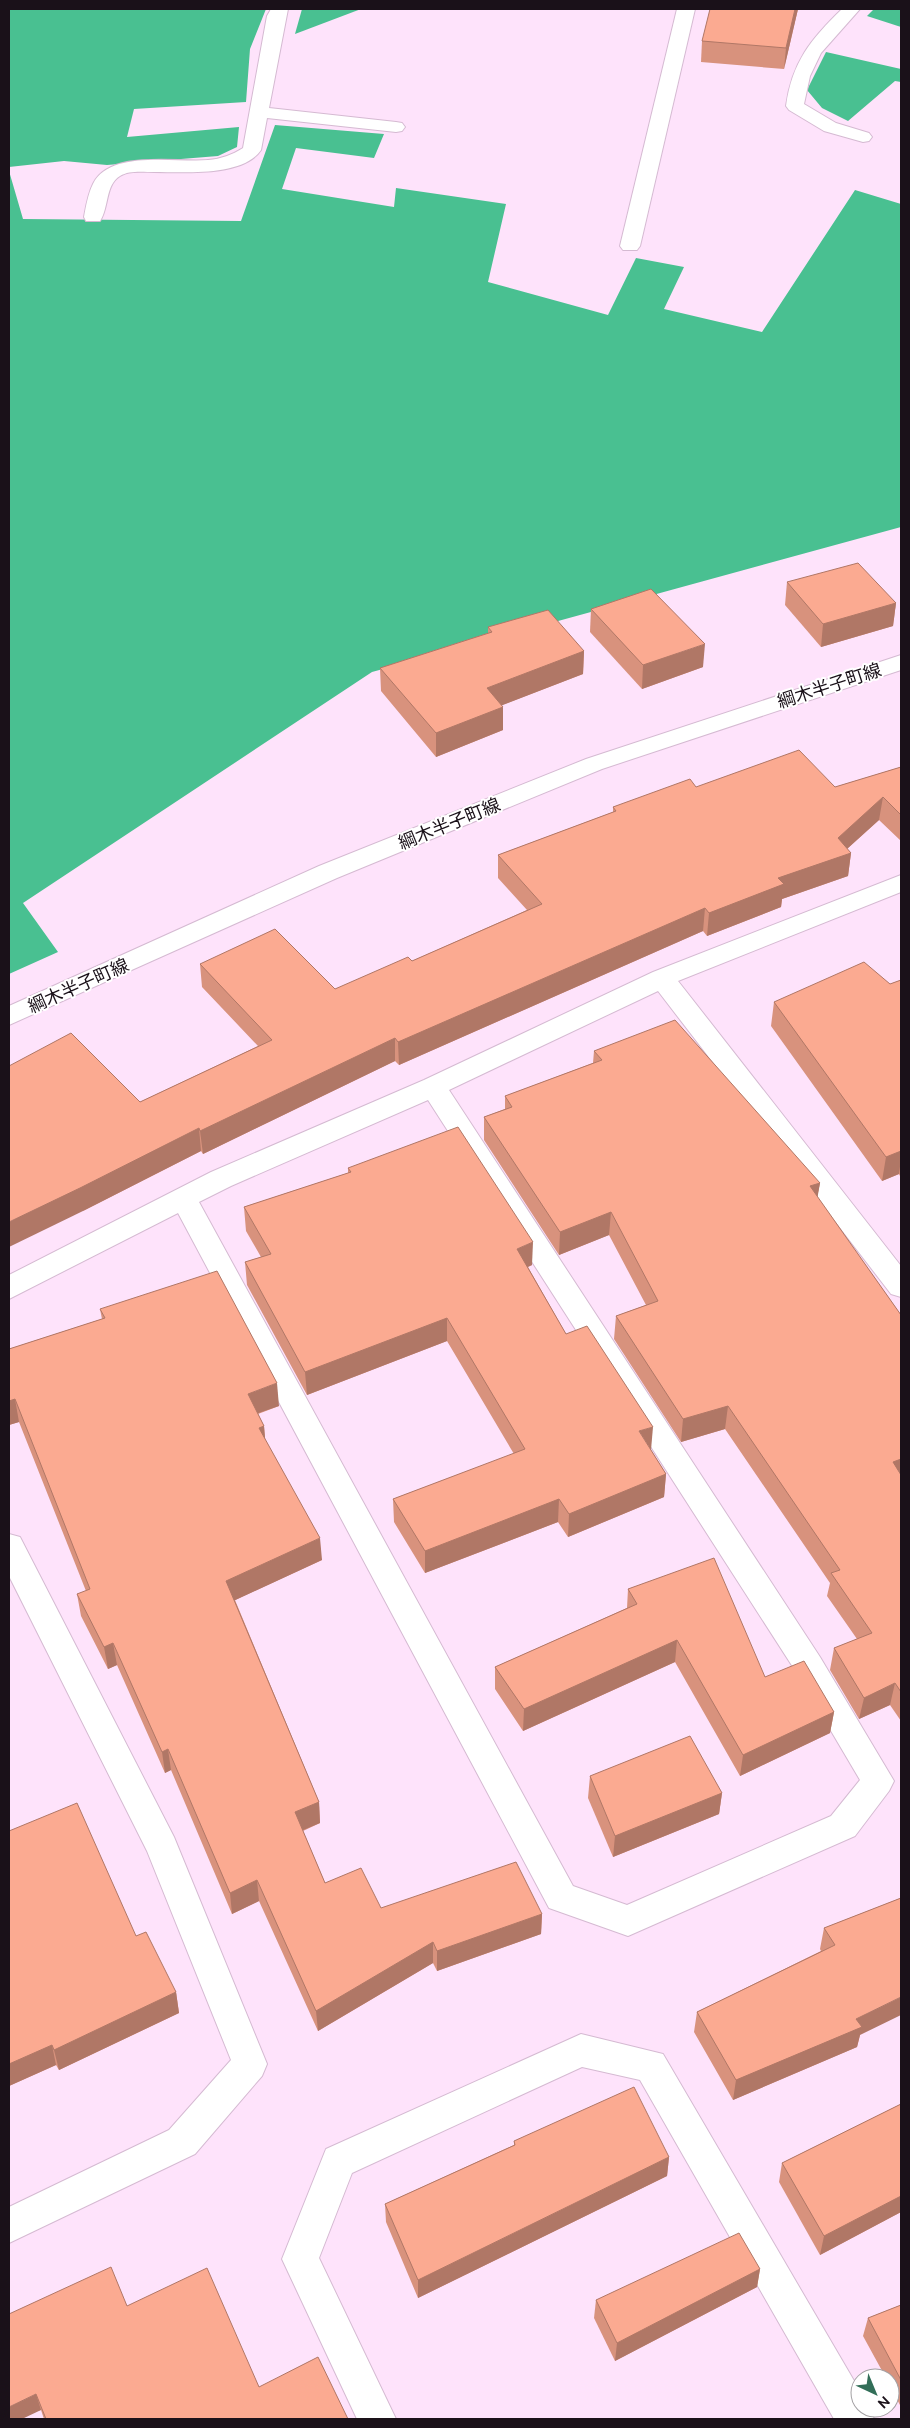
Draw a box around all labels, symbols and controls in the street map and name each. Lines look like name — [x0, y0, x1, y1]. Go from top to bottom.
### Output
street label: 綱木半子町線 — [775, 659, 883, 711]
street label: 綱木半子町線 — [395, 793, 503, 853]
street label: 綱木半子町線 — [25, 954, 131, 1016]
north arrow — [850, 2368, 900, 2418]
text: N — [875, 2393, 893, 2412]

